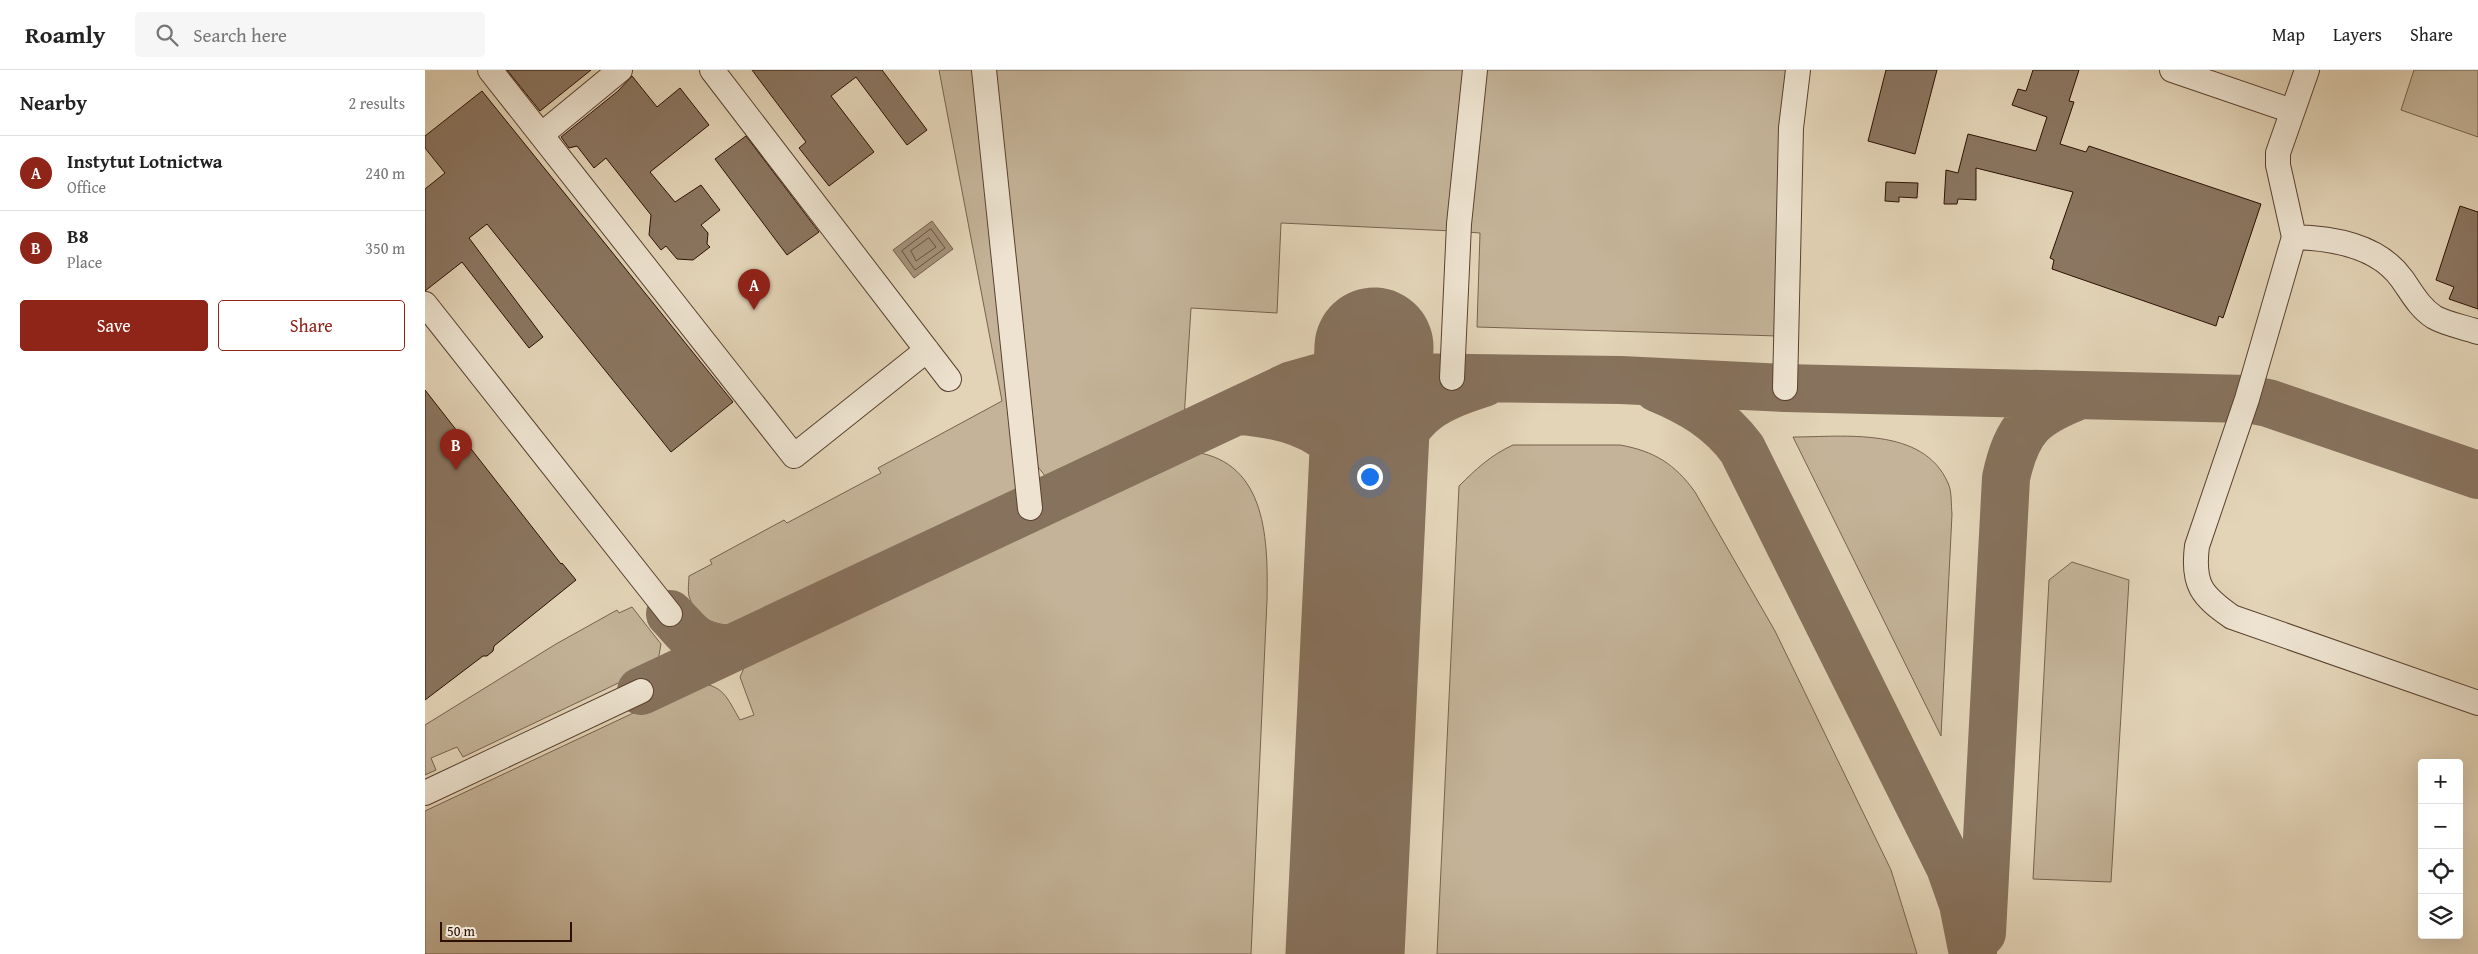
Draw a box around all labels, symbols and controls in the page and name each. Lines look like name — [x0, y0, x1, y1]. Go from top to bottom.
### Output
search box — [135, 12, 485, 57]
text: Roamly — [25, 17, 105, 52]
icon: search — [153, 21, 181, 49]
text: Search here — [193, 21, 287, 49]
text: Map — [2272, 21, 2305, 48]
text: Layers — [2333, 21, 2382, 48]
text: Share — [2410, 21, 2453, 48]
text: Nearby — [20, 87, 87, 118]
text: 2 results — [348, 91, 405, 115]
text: Instytut Lotnictwa — [67, 147, 223, 175]
text: A — [31, 161, 41, 185]
text: 240 m — [365, 161, 405, 185]
text: Office — [67, 175, 106, 199]
text: B8 — [67, 222, 89, 250]
text: B — [31, 236, 41, 260]
text: 350 m — [365, 236, 405, 260]
text: Place — [67, 250, 102, 274]
pin: A — [738, 269, 770, 310]
button: Save — [20, 300, 208, 351]
button: Share — [218, 300, 405, 351]
pin: B — [440, 429, 472, 470]
your location — [1357, 464, 1383, 490]
map controls — [2418, 759, 2463, 939]
button: + — [2418, 759, 2463, 804]
button: − — [2418, 804, 2463, 849]
button: locate — [2418, 849, 2463, 894]
button: layers — [2418, 894, 2463, 939]
scale bar — [440, 919, 573, 942]
text: 50 m — [447, 921, 475, 941]

